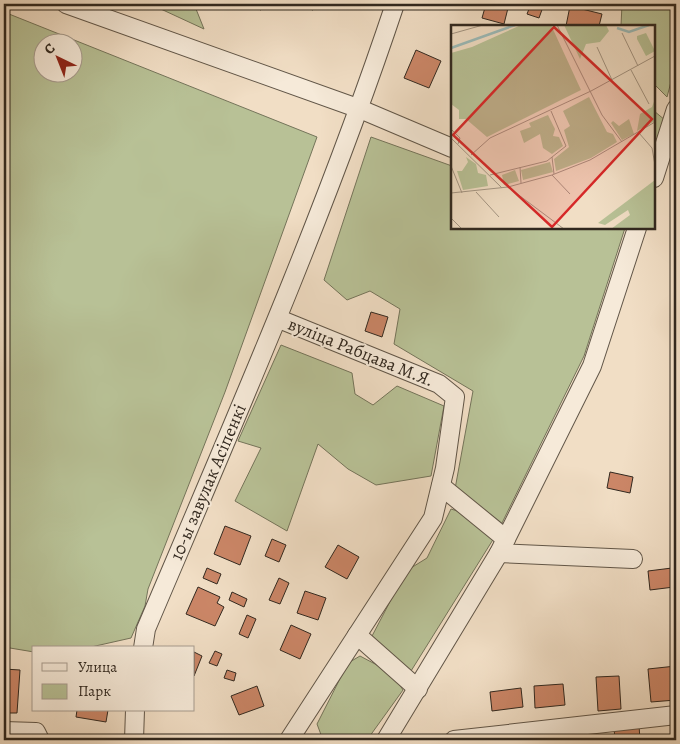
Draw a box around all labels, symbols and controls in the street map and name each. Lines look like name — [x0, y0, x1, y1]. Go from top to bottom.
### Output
inset map — [451, 25, 655, 229]
north arrow — [32, 32, 82, 82]
text: С — [40, 39, 59, 59]
street label: вуліца Рабцава М.Я. — [284, 312, 438, 392]
street label: 10-ы завулак Асіпенкі — [164, 400, 252, 564]
legend — [32, 646, 195, 712]
text: Улица — [78, 657, 117, 677]
text: Парк — [78, 681, 111, 701]

